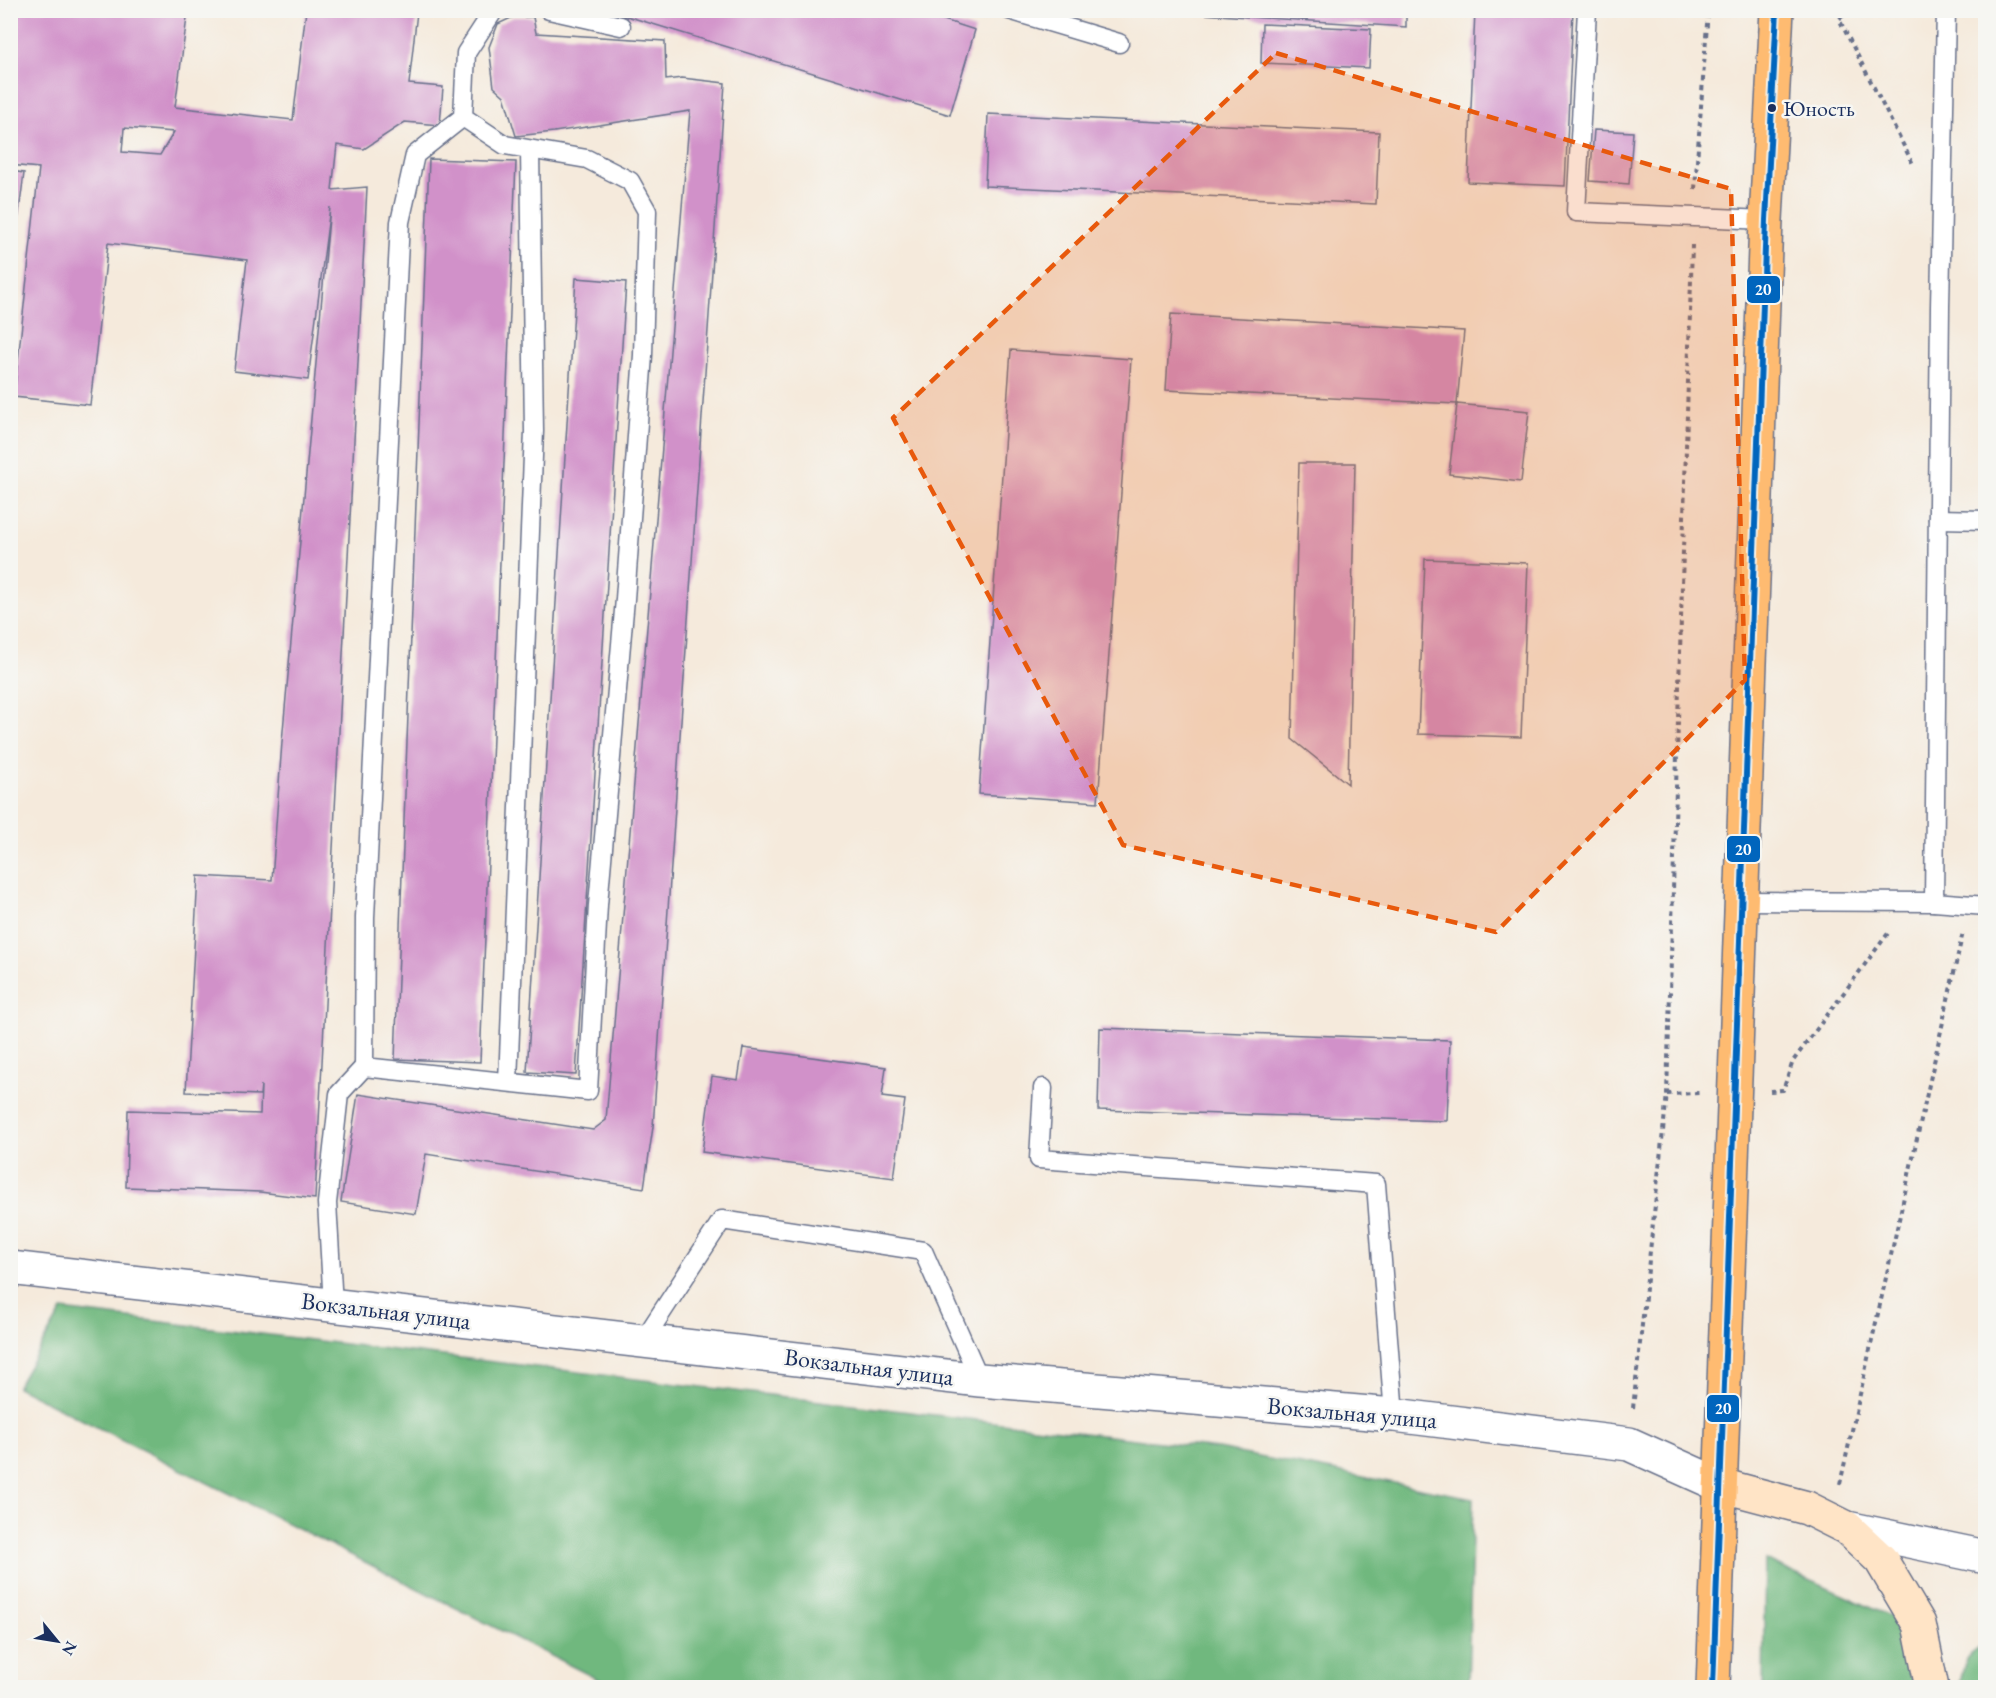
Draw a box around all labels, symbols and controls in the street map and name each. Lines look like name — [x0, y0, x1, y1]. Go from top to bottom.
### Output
place label: Юность — [1783, 94, 1855, 123]
marker: Юность — [1766, 102, 1778, 114]
line badge: 20 — [1746, 275, 1781, 304]
text: 20 — [1755, 279, 1772, 300]
line badge: 20 — [1726, 835, 1761, 863]
text: 20 — [1735, 839, 1752, 860]
street label: Вокзальная улица — [300, 1285, 473, 1336]
street label: Вокзальная улица — [783, 1341, 956, 1392]
street label: Вокзальная улица — [1266, 1390, 1439, 1435]
line badge: 20 — [1706, 1394, 1740, 1423]
text: 20 — [1715, 1398, 1732, 1419]
north arrow — [27, 1611, 87, 1671]
text: N — [57, 1637, 82, 1659]

